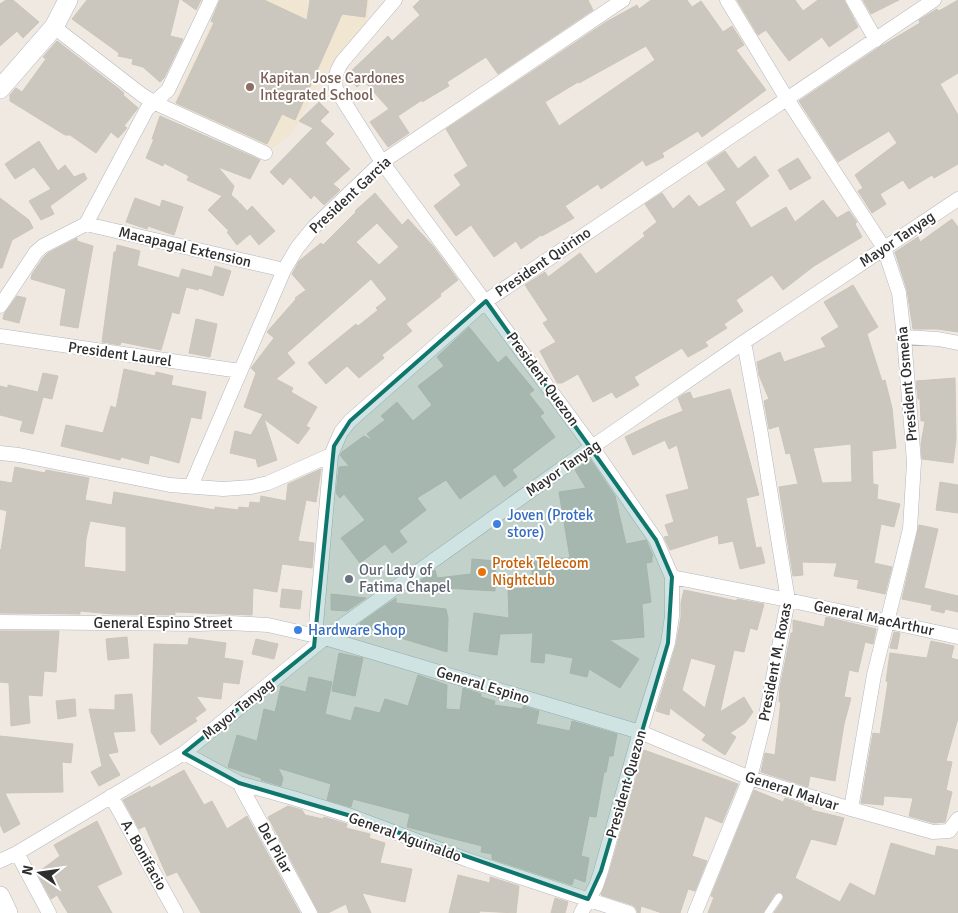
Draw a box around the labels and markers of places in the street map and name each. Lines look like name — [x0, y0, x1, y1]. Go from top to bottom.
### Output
place label: Kapitan Jose Cardones Integrated School — [260, 69, 405, 104]
marker: Kapitan Jose Cardones Integrated School — [244, 81, 256, 93]
place label: Joven (Protek store) — [507, 506, 594, 541]
marker: Joven (Protek store) — [491, 518, 503, 530]
place label: Protek Telecom Nightclub — [492, 554, 589, 589]
place label: Our Lady of Fatima Chapel — [359, 561, 451, 596]
marker: Protek Telecom Nightclub — [476, 566, 488, 578]
marker: Our Lady of Fatima Chapel — [343, 573, 355, 585]
place label: Hardware Shop — [308, 621, 406, 639]
marker: Hardware Shop — [292, 624, 304, 636]

